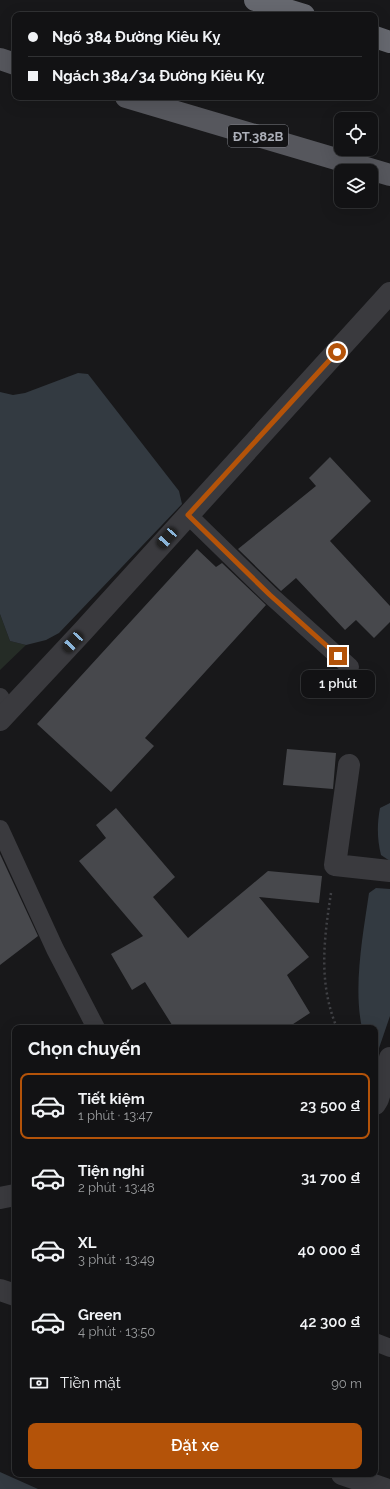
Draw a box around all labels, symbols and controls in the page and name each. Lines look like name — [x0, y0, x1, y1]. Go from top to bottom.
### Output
text: Ngõ 384 Đường Kiêu Kỵ — [52, 28, 220, 46]
text: Ngách 384/34 Đường Kiêu Kỵ — [52, 67, 265, 85]
map controls — [334, 112, 378, 208]
button: locate — [334, 112, 378, 156]
road number: ĐT.382B — [228, 125, 288, 147]
button: layers — [334, 164, 378, 208]
route start — [328, 343, 346, 361]
car — [155, 525, 179, 551]
car — [60, 629, 86, 655]
route end — [329, 647, 347, 665]
callout: 1 phút — [301, 670, 375, 698]
text: 1 phút — [319, 676, 357, 691]
text: Chọn chuyến — [28, 1038, 141, 1059]
icon: car — [30, 1088, 66, 1124]
text: Tiết kiệm — [78, 1090, 145, 1108]
text: 23 500 ₫ — [300, 1097, 360, 1115]
text: 1 phút · 13:47 — [78, 1108, 153, 1123]
icon: car — [30, 1160, 66, 1196]
text: Tiện nghi — [78, 1162, 144, 1180]
text: 31 700 ₫ — [301, 1169, 360, 1187]
text: 2 phút · 13:48 — [78, 1180, 155, 1195]
icon: car — [30, 1232, 66, 1268]
text: XL — [78, 1234, 96, 1252]
text: 40 000 ₫ — [298, 1241, 360, 1259]
text: 3 phút · 13:49 — [78, 1252, 155, 1267]
icon: car — [30, 1304, 66, 1340]
text: Green — [78, 1306, 122, 1324]
text: 42 300 ₫ — [300, 1313, 360, 1331]
text: 4 phút · 13:50 — [78, 1324, 155, 1339]
icon: cash — [28, 1372, 50, 1394]
text: Tiền mặt — [60, 1374, 121, 1392]
text: 90 m — [331, 1376, 362, 1391]
button: Đặt xe — [28, 1423, 362, 1469]

